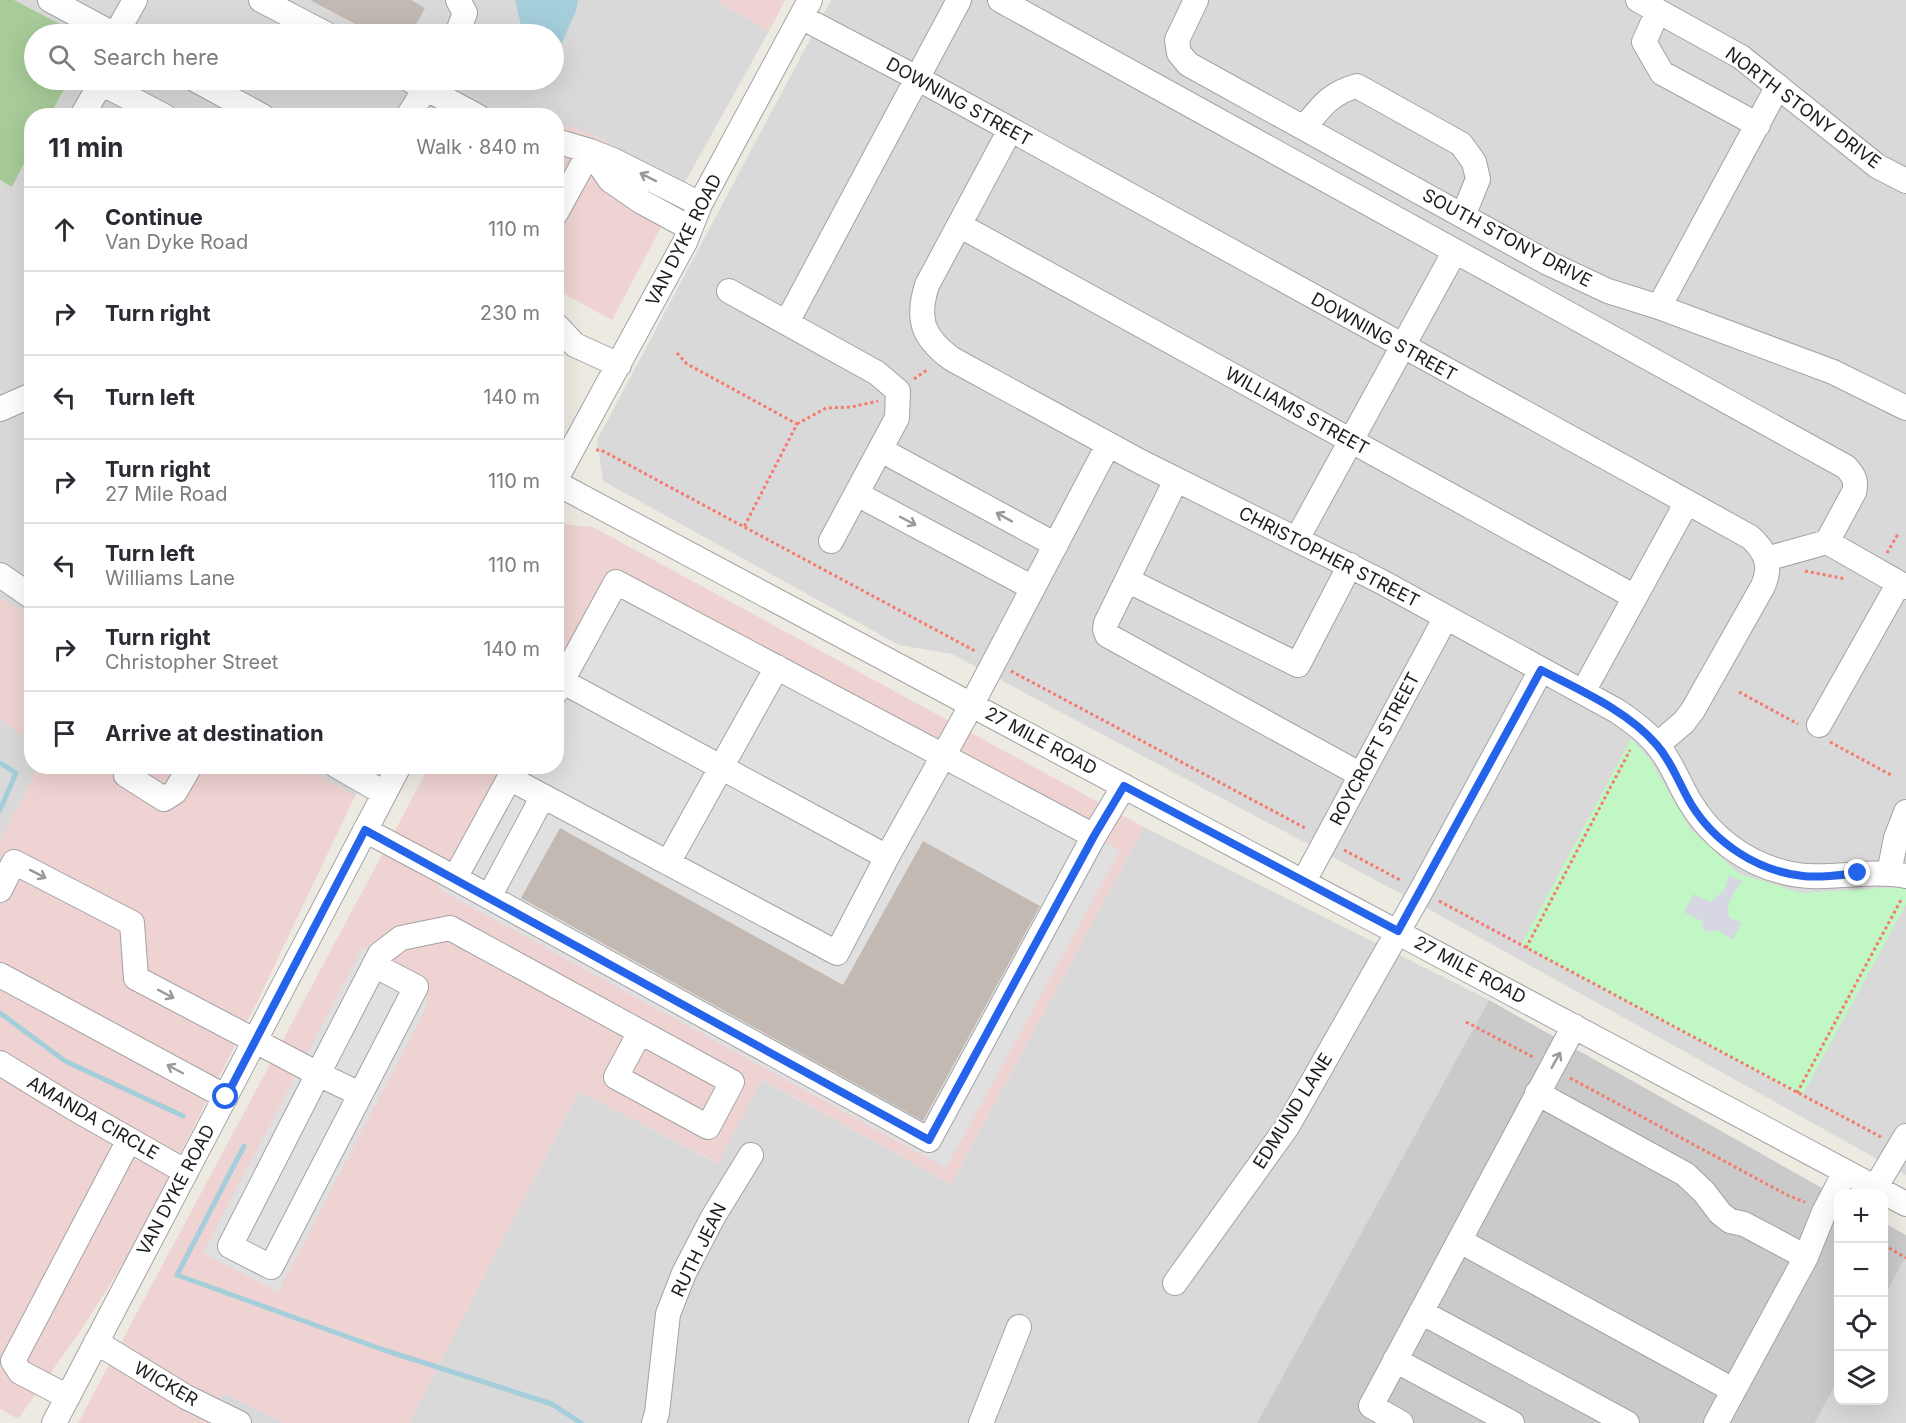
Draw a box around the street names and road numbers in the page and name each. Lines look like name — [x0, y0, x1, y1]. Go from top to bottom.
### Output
street label: NORTH STONY DRIVE — [1722, 42, 1885, 173]
street label: DOWNING STREET — [883, 53, 1036, 150]
street label: VAN DYKE ROAD — [641, 170, 726, 309]
street label: SOUTH STONY DRIVE — [1419, 184, 1595, 291]
street label: DOWNING STREET — [1308, 288, 1461, 385]
street label: WILLIAMS STREET — [1222, 362, 1373, 459]
street label: CHRISTOPHER STREET — [1235, 502, 1423, 611]
street label: ROYCROFT STREET — [1325, 669, 1424, 829]
street label: 27 MILE ROAD — [982, 702, 1101, 779]
street label: 27 MILE ROAD — [1411, 931, 1530, 1008]
street label: EDMUND LANE — [1249, 1049, 1336, 1172]
street label: AMANDA CIRCLE — [24, 1071, 163, 1164]
street label: VAN DYKE ROAD — [132, 1121, 219, 1259]
street label: RUTH JEAN — [667, 1199, 730, 1300]
street label: WICKER — [131, 1357, 202, 1410]

